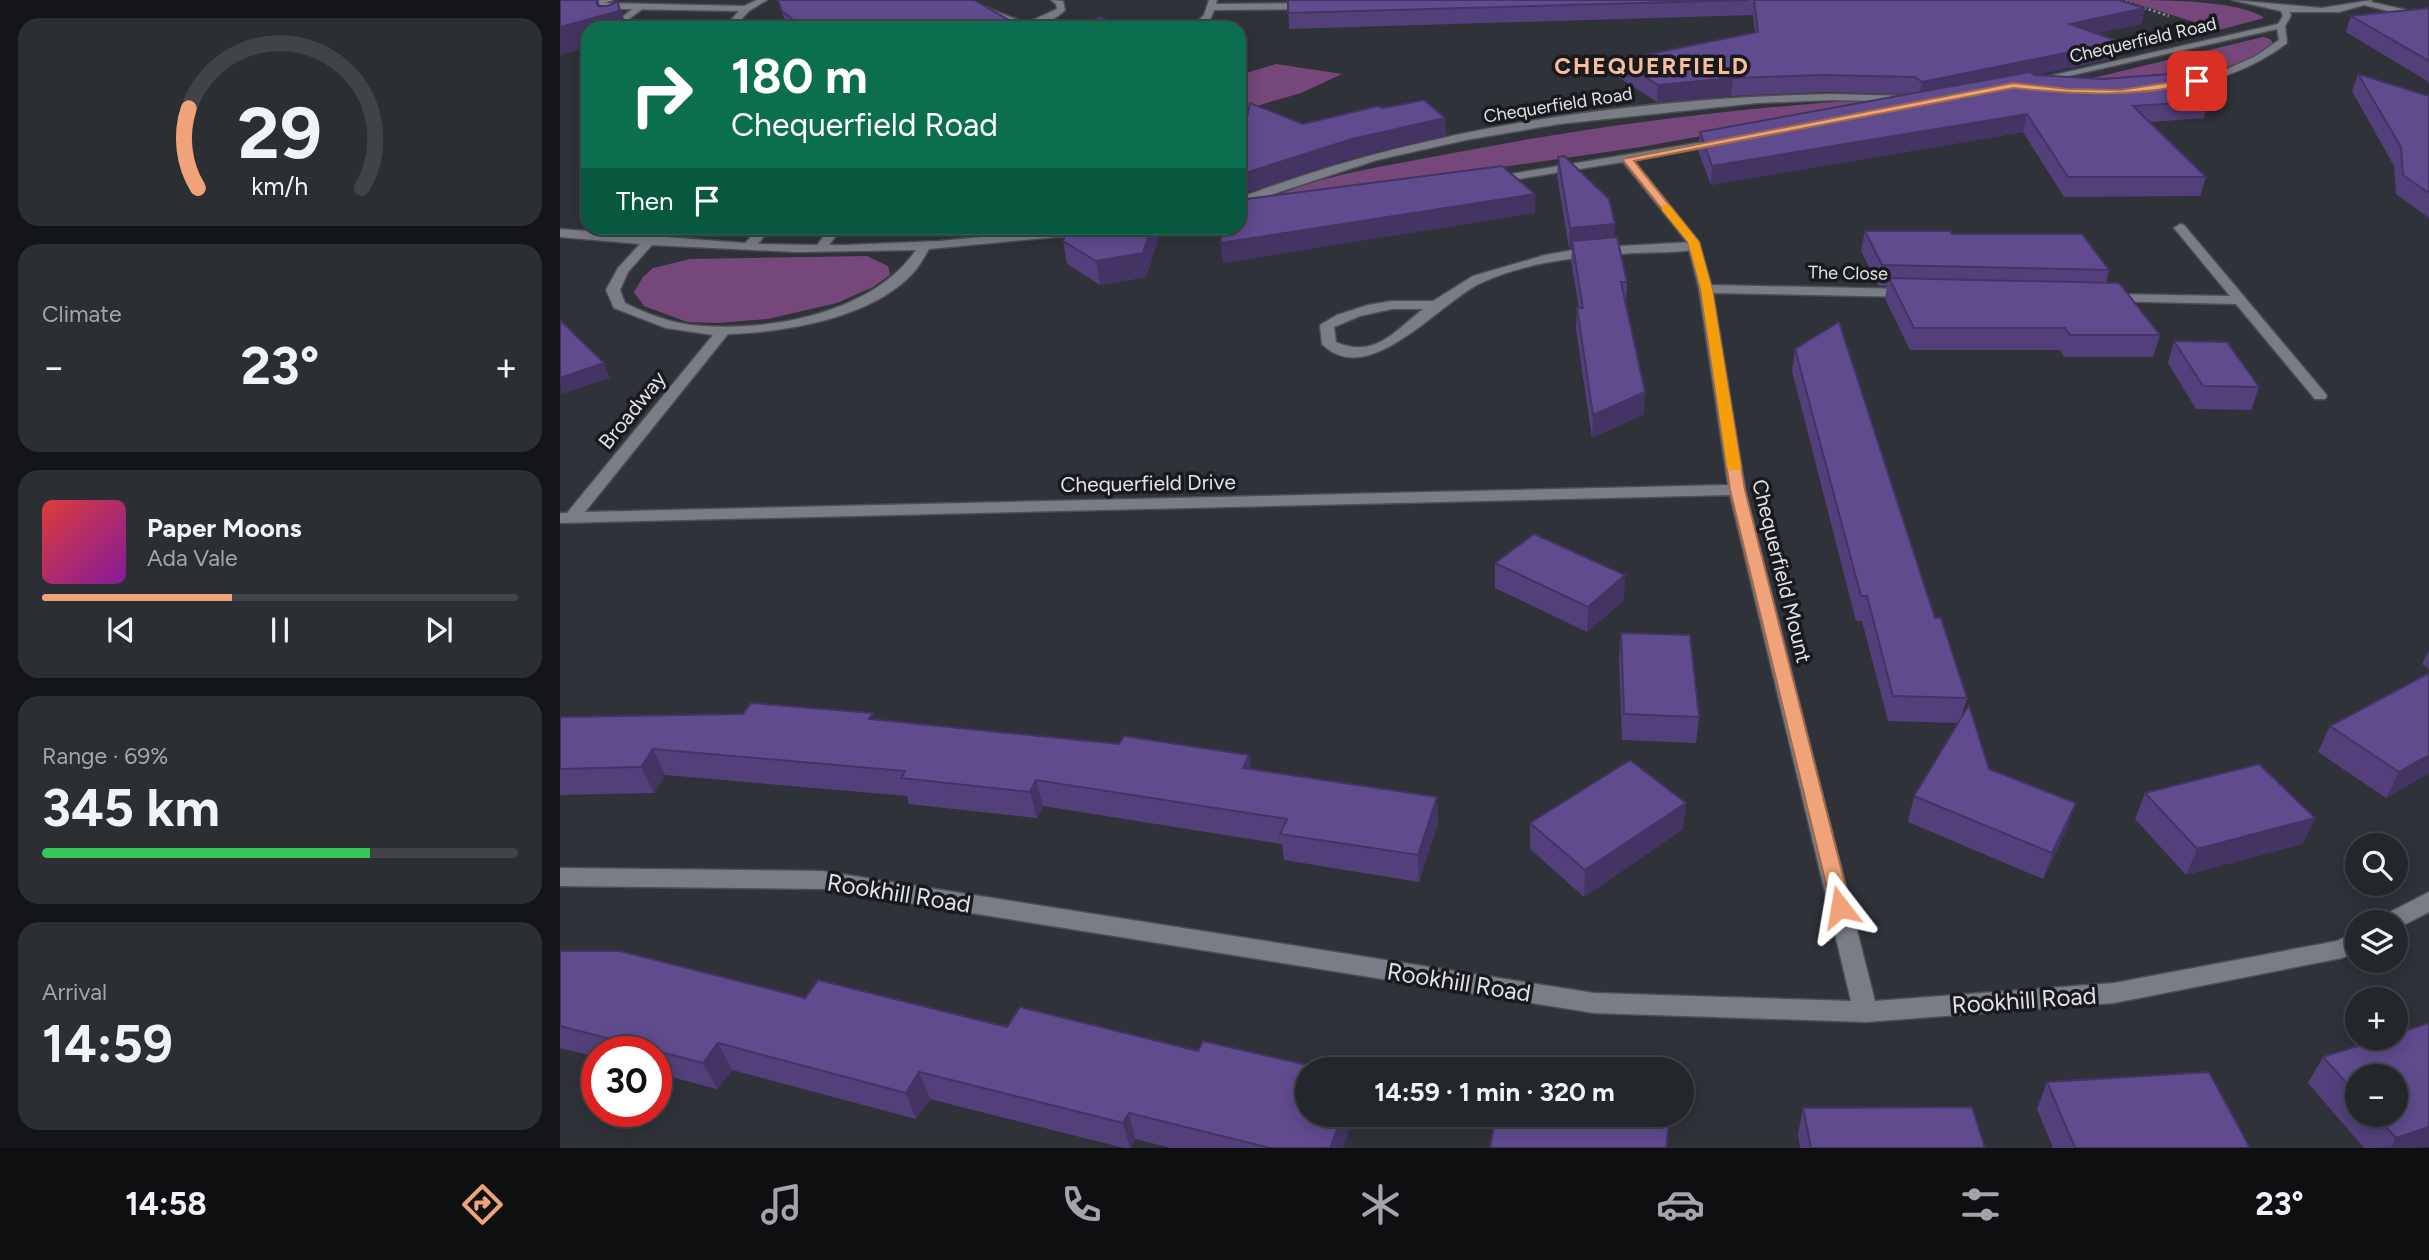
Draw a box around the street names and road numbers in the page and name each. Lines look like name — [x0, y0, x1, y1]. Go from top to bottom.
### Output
street label: Chequerfield Road — [2067, 12, 2219, 68]
street label: Chequerfield Road — [1482, 82, 1634, 128]
street label: The Close — [1808, 261, 1888, 285]
street label: Broadway — [593, 366, 671, 454]
street label: Chequerfield Drive — [1060, 469, 1236, 497]
street label: Chequerfield Mount — [1747, 477, 1817, 665]
street label: Rookhill Road — [825, 867, 973, 919]
street label: Rookhill Road — [1385, 956, 1533, 1008]
street label: Rookhill Road — [1951, 980, 2097, 1020]

